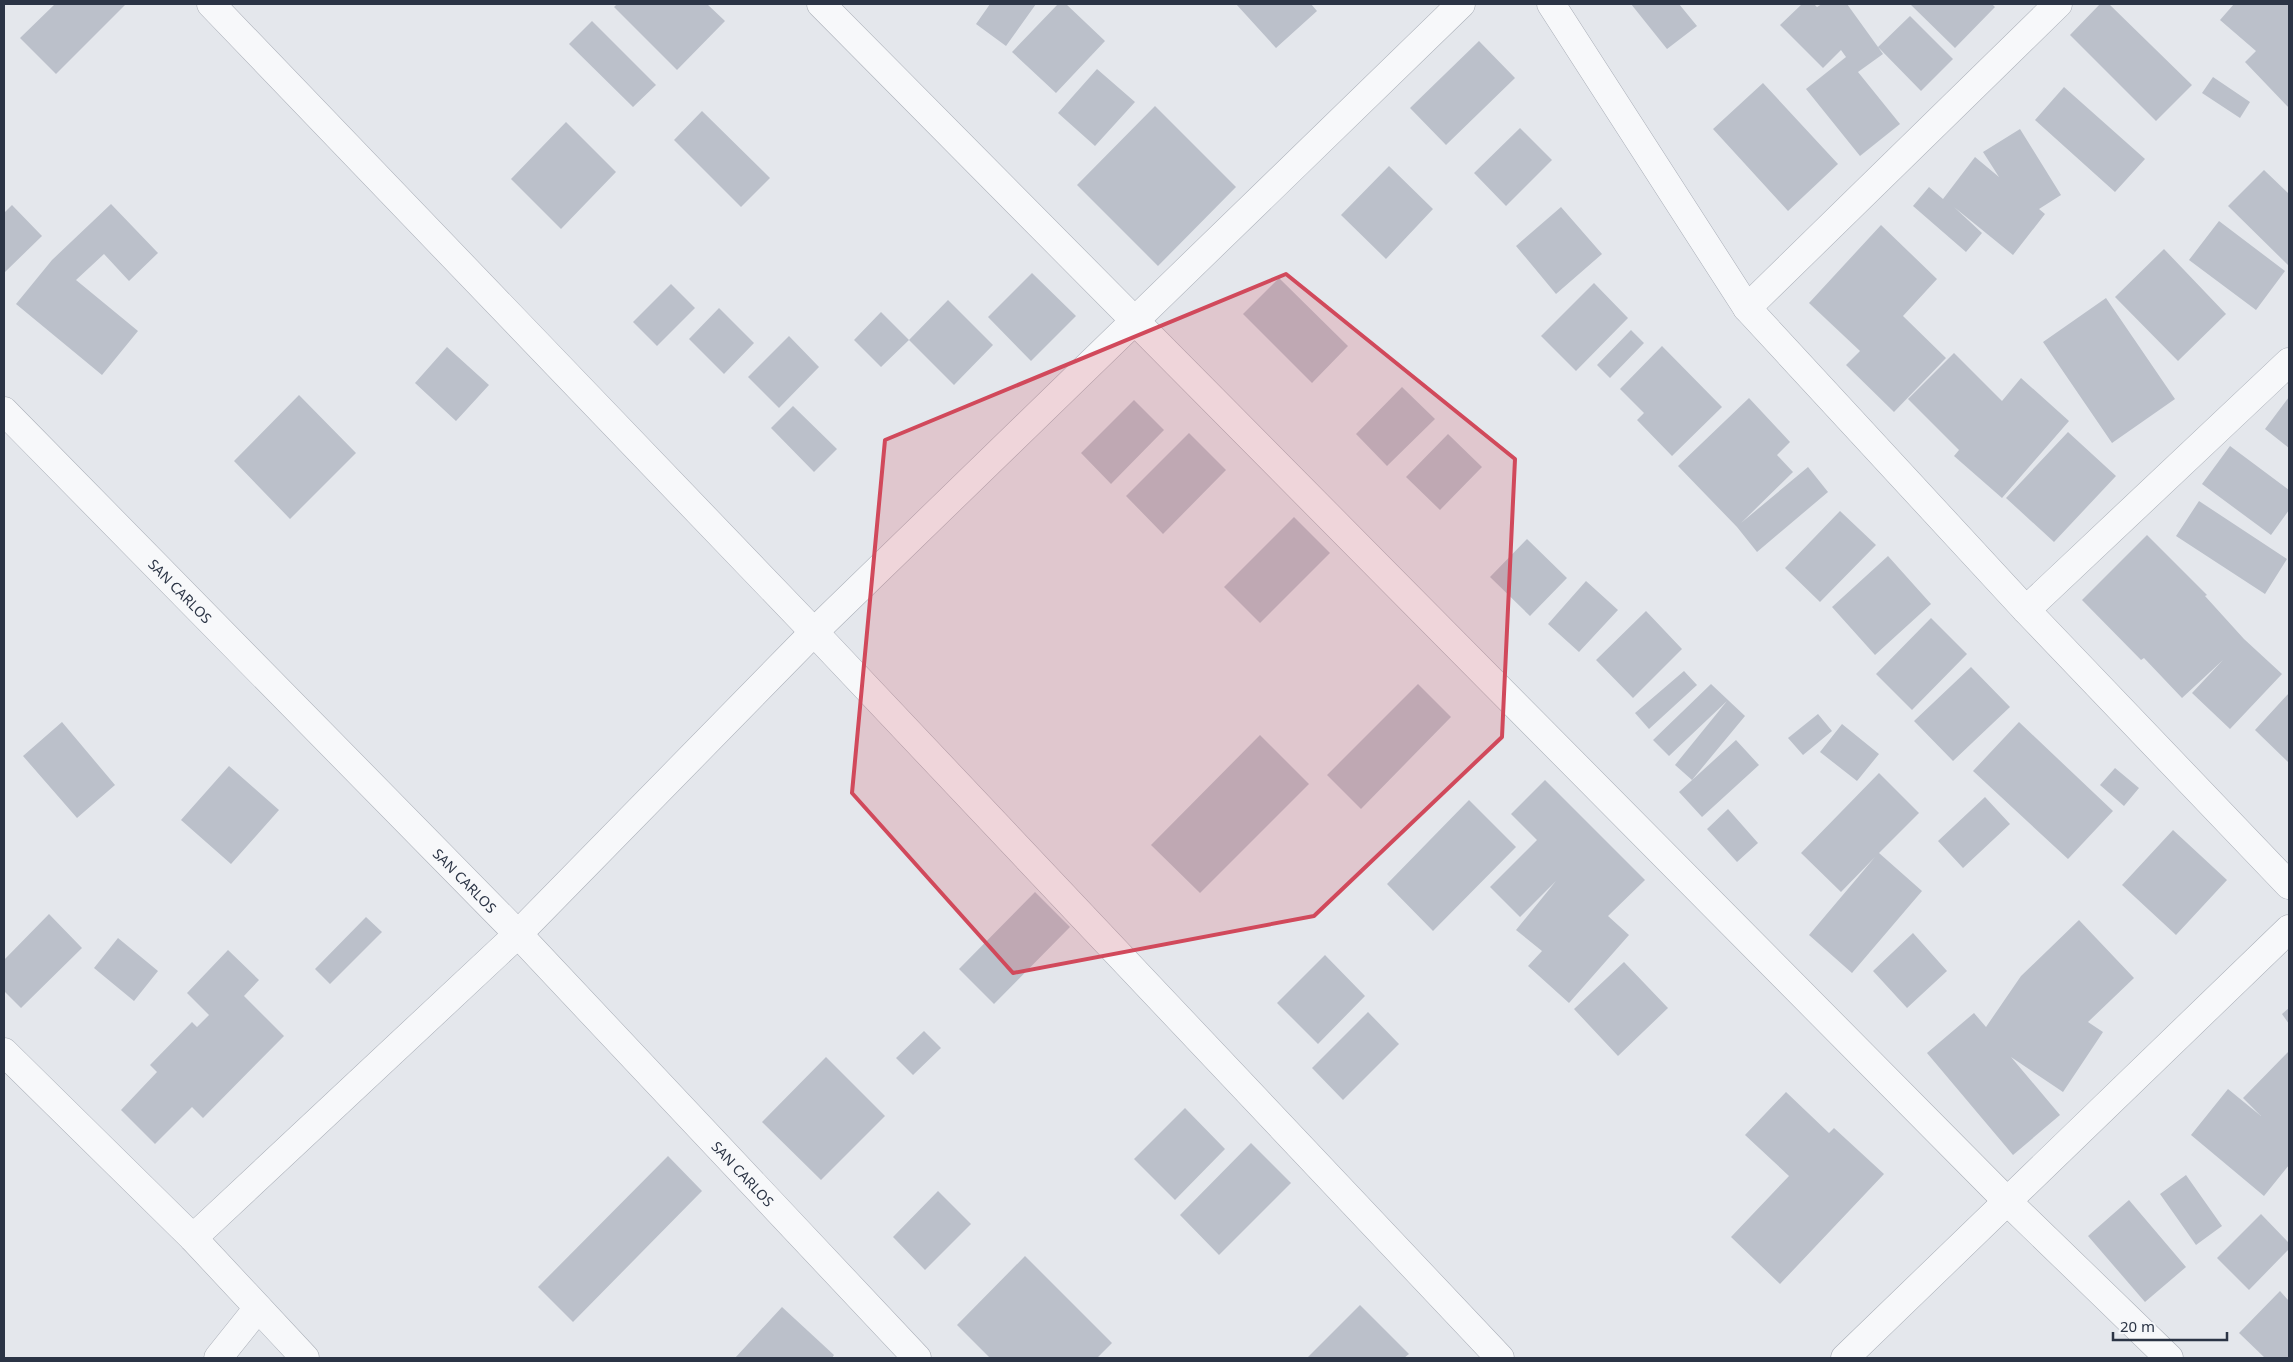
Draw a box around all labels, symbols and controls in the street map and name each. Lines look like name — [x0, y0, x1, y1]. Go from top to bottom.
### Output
street label: SAN CARLOS — [145, 554, 217, 627]
street label: SAN CARLOS — [429, 844, 501, 917]
street label: SAN CARLOS — [708, 1137, 779, 1210]
scale bar — [2113, 1310, 2227, 1342]
text: 20 m — [2120, 1316, 2155, 1336]

